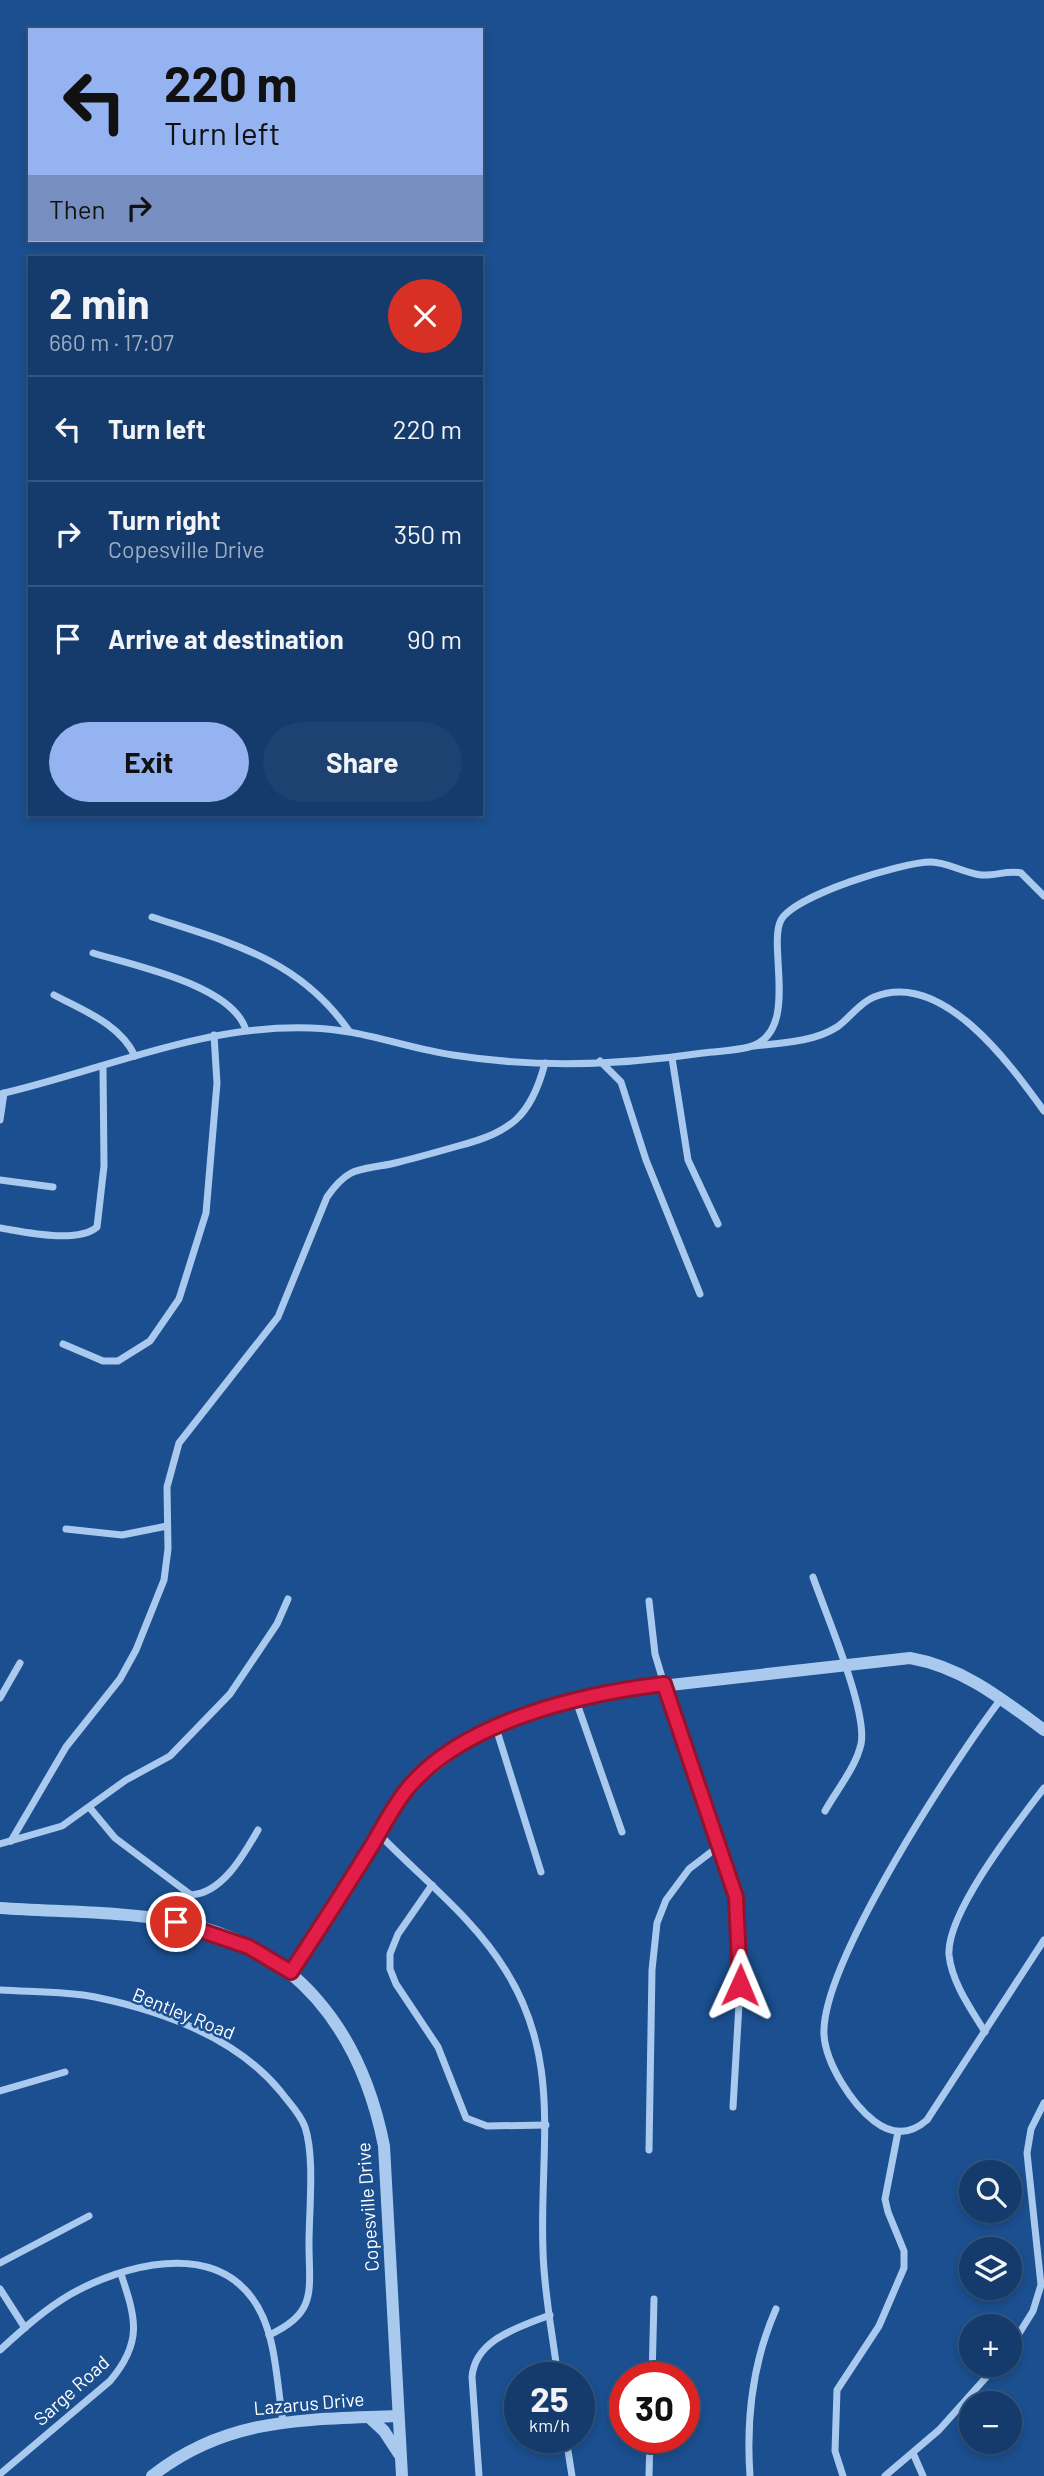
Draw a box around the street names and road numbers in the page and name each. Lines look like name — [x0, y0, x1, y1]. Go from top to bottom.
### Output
street label: Bentley Road — [130, 1982, 238, 2044]
street label: Copesville Drive — [351, 2142, 383, 2272]
street label: Sarge Road — [29, 2350, 113, 2430]
street label: Lazarus Drive — [253, 2387, 365, 2419]

